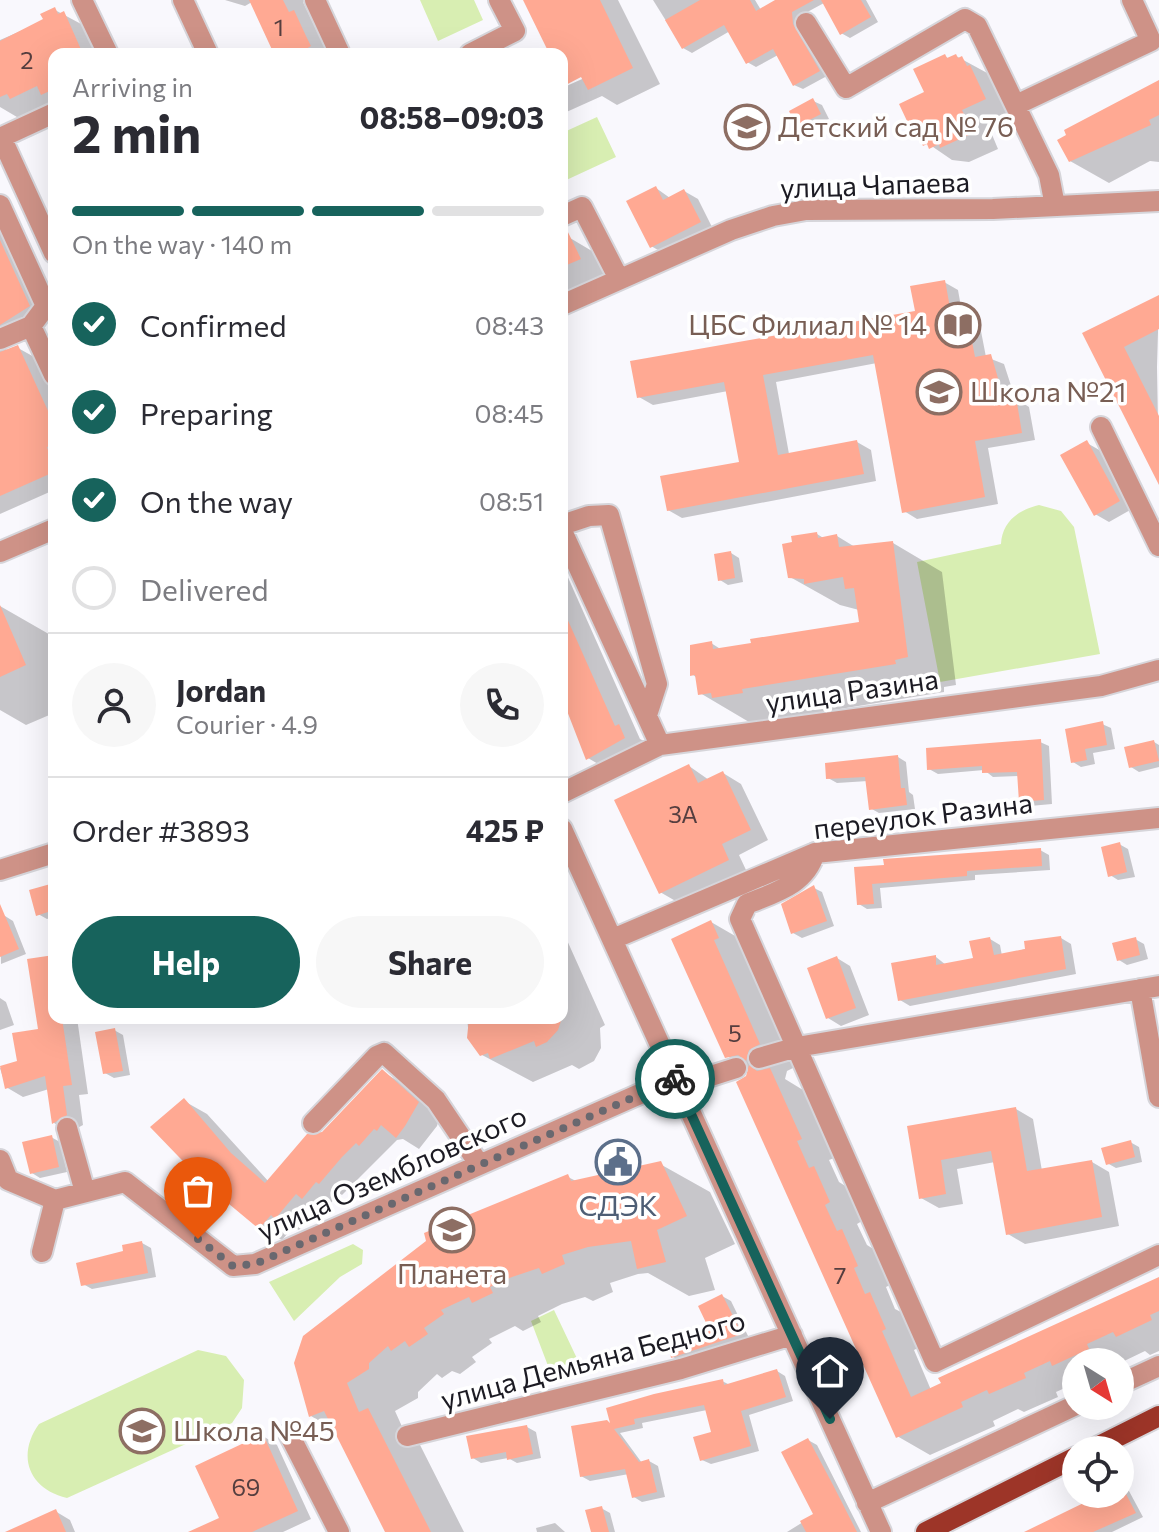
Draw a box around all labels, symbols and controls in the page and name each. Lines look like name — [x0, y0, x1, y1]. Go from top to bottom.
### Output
house number: 1 — [274, 12, 284, 41]
house number: 2 — [20, 45, 34, 74]
text: Arriving in — [72, 71, 193, 102]
text: 08:58–09:03 — [360, 98, 544, 135]
text: 2 min — [72, 100, 201, 164]
school or university icon: Детский сад № 76 — [723, 103, 771, 151]
place label: Детский сад № 76 — [778, 109, 1014, 143]
street label: улица Чапаева — [779, 164, 971, 204]
text: On the way · 140 m — [72, 228, 292, 259]
library icon: ЦБС Филиал № 14 — [934, 301, 982, 349]
icon: check — [72, 302, 116, 346]
text: Confirmed — [140, 306, 287, 343]
place label: ЦБС Филиал № 14 — [688, 307, 927, 341]
text: 08:43 — [475, 309, 544, 340]
school or university icon: Школа №21 — [915, 368, 963, 416]
place label: Школа №21 — [970, 374, 1127, 408]
icon: check — [72, 390, 116, 434]
text: Preparing — [140, 394, 273, 431]
text: 08:45 — [475, 397, 544, 428]
icon: check — [72, 478, 116, 522]
text: On the way — [140, 482, 293, 519]
text: 08:51 — [479, 485, 544, 516]
text: Delivered — [140, 570, 269, 607]
street label: улица Разина — [763, 661, 940, 719]
button: person — [72, 663, 156, 747]
button: phone — [460, 663, 544, 747]
text: Jordan — [176, 671, 266, 708]
text: Courier · 4.9 — [176, 708, 318, 739]
street label: переулок Разина — [811, 785, 1034, 845]
house number: 3А — [668, 799, 698, 828]
text: Order #3893 — [72, 811, 250, 848]
text: 425 ₽ — [466, 811, 544, 848]
button: Help — [72, 916, 300, 1008]
button: Share — [316, 916, 544, 1008]
house number: 5 — [728, 1018, 742, 1047]
courier — [635, 1039, 715, 1119]
icon: bike — [653, 1057, 697, 1101]
street label: улица Озембловского — [252, 1097, 532, 1247]
public building icon: СДЭК — [594, 1138, 642, 1186]
pin — [164, 1157, 232, 1239]
icon: bag — [176, 1169, 220, 1213]
place label: СДЭК — [578, 1188, 658, 1222]
school or university icon: Планета — [428, 1206, 476, 1254]
place label: Планета — [397, 1256, 507, 1290]
house number: 7 — [834, 1260, 846, 1289]
street label: улица Демьяна Бедного — [437, 1302, 749, 1416]
pin — [796, 1337, 864, 1419]
north arrow — [1062, 1348, 1134, 1420]
map controls — [1062, 1348, 1134, 1508]
icon: home — [808, 1349, 852, 1393]
school or university icon: Школа №45 — [118, 1407, 166, 1455]
place label: Школа №45 — [173, 1413, 335, 1447]
button: locate — [1062, 1436, 1134, 1508]
house number: 69 — [232, 1472, 260, 1501]

